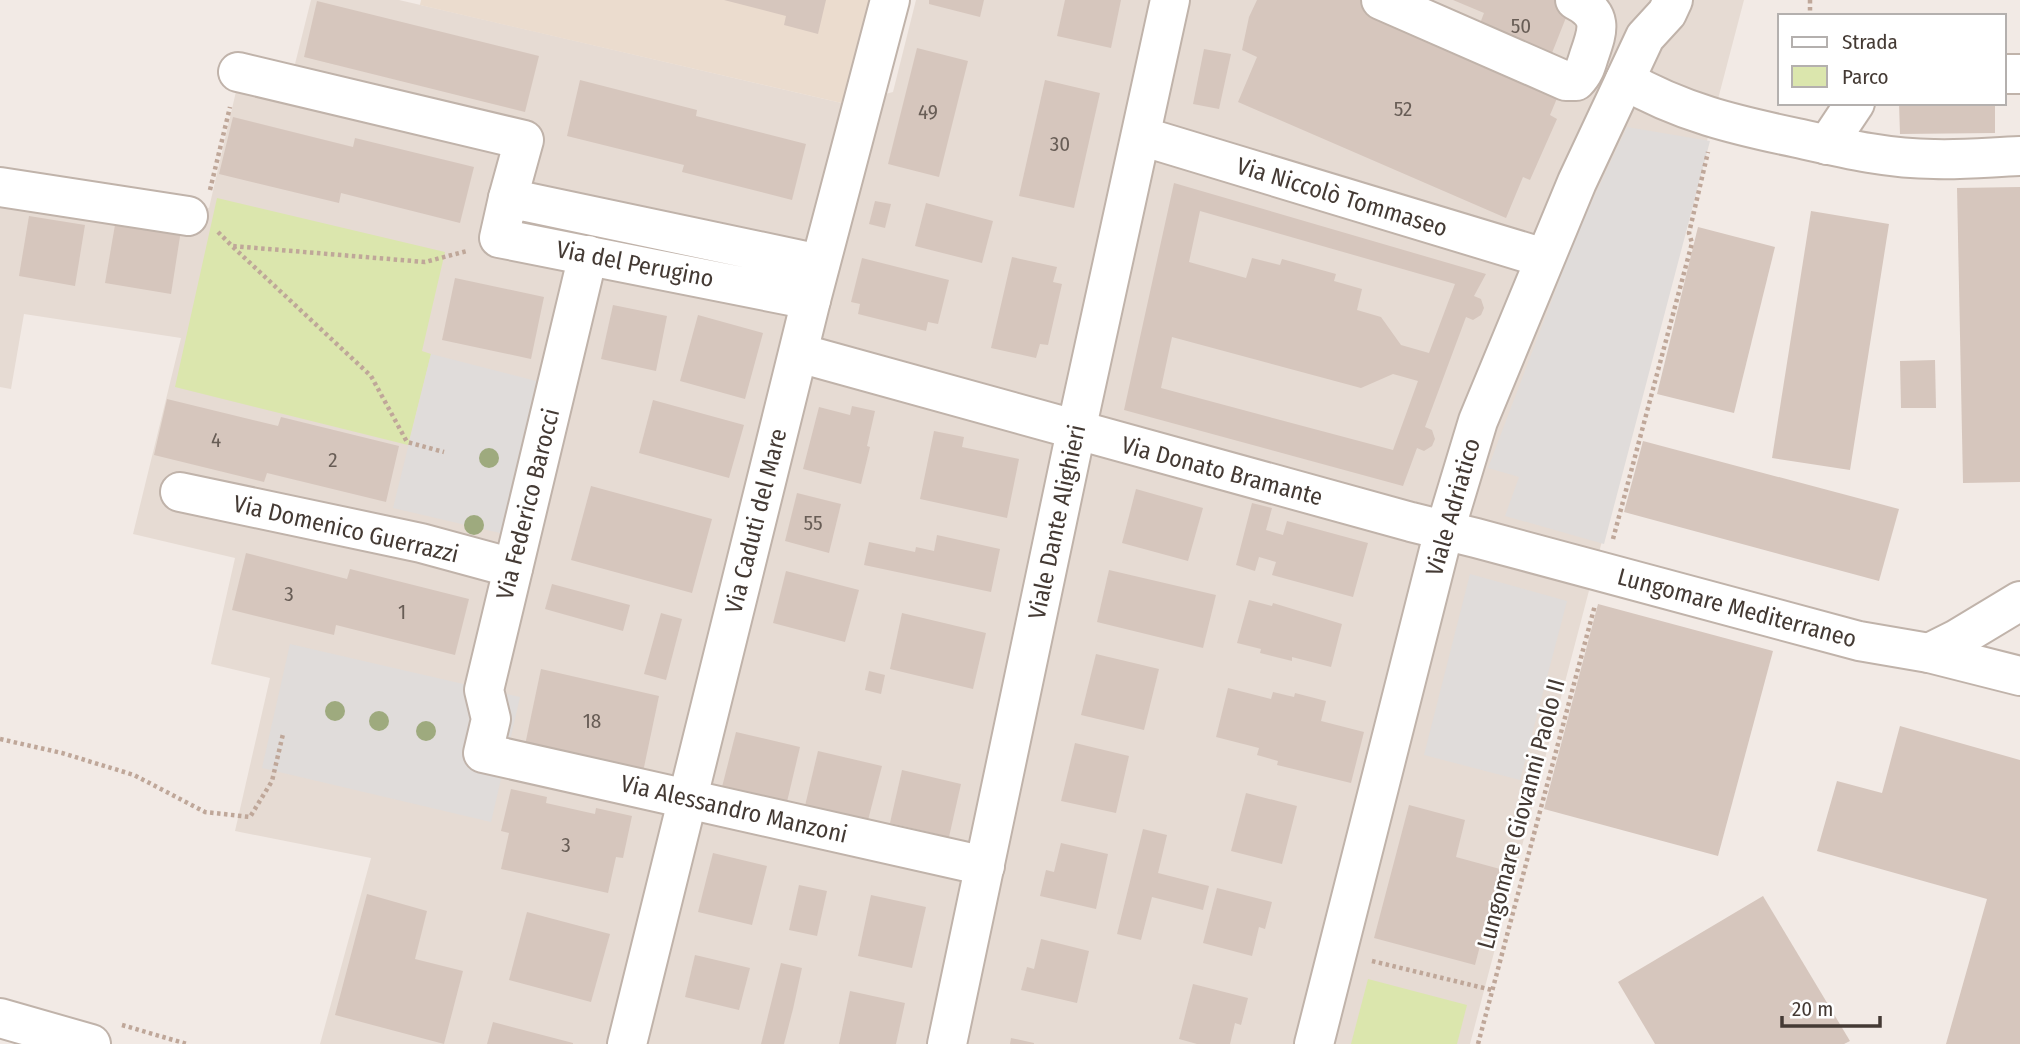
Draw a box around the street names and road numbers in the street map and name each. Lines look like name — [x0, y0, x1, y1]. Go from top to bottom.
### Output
street label: Via Niccolò Tommaseo — [1233, 152, 1451, 242]
street label: Via del Perugino — [554, 235, 716, 293]
street label: Via Federico Barocci — [491, 406, 565, 602]
street label: Viale Dante Alighieri — [1023, 422, 1091, 622]
street label: Via Caduti del Mare — [720, 426, 792, 616]
street label: Via Donato Bramante — [1118, 431, 1326, 511]
street label: Viale Adriatico — [1420, 435, 1486, 579]
street label: Via Domenico Guerrazzi — [231, 489, 461, 569]
street label: Lungomare Mediterraneo — [1614, 563, 1860, 653]
street label: Lungomare Giovanni Paolo II — [1471, 676, 1571, 952]
street label: Via Alessandro Manzoni — [618, 769, 850, 849]

